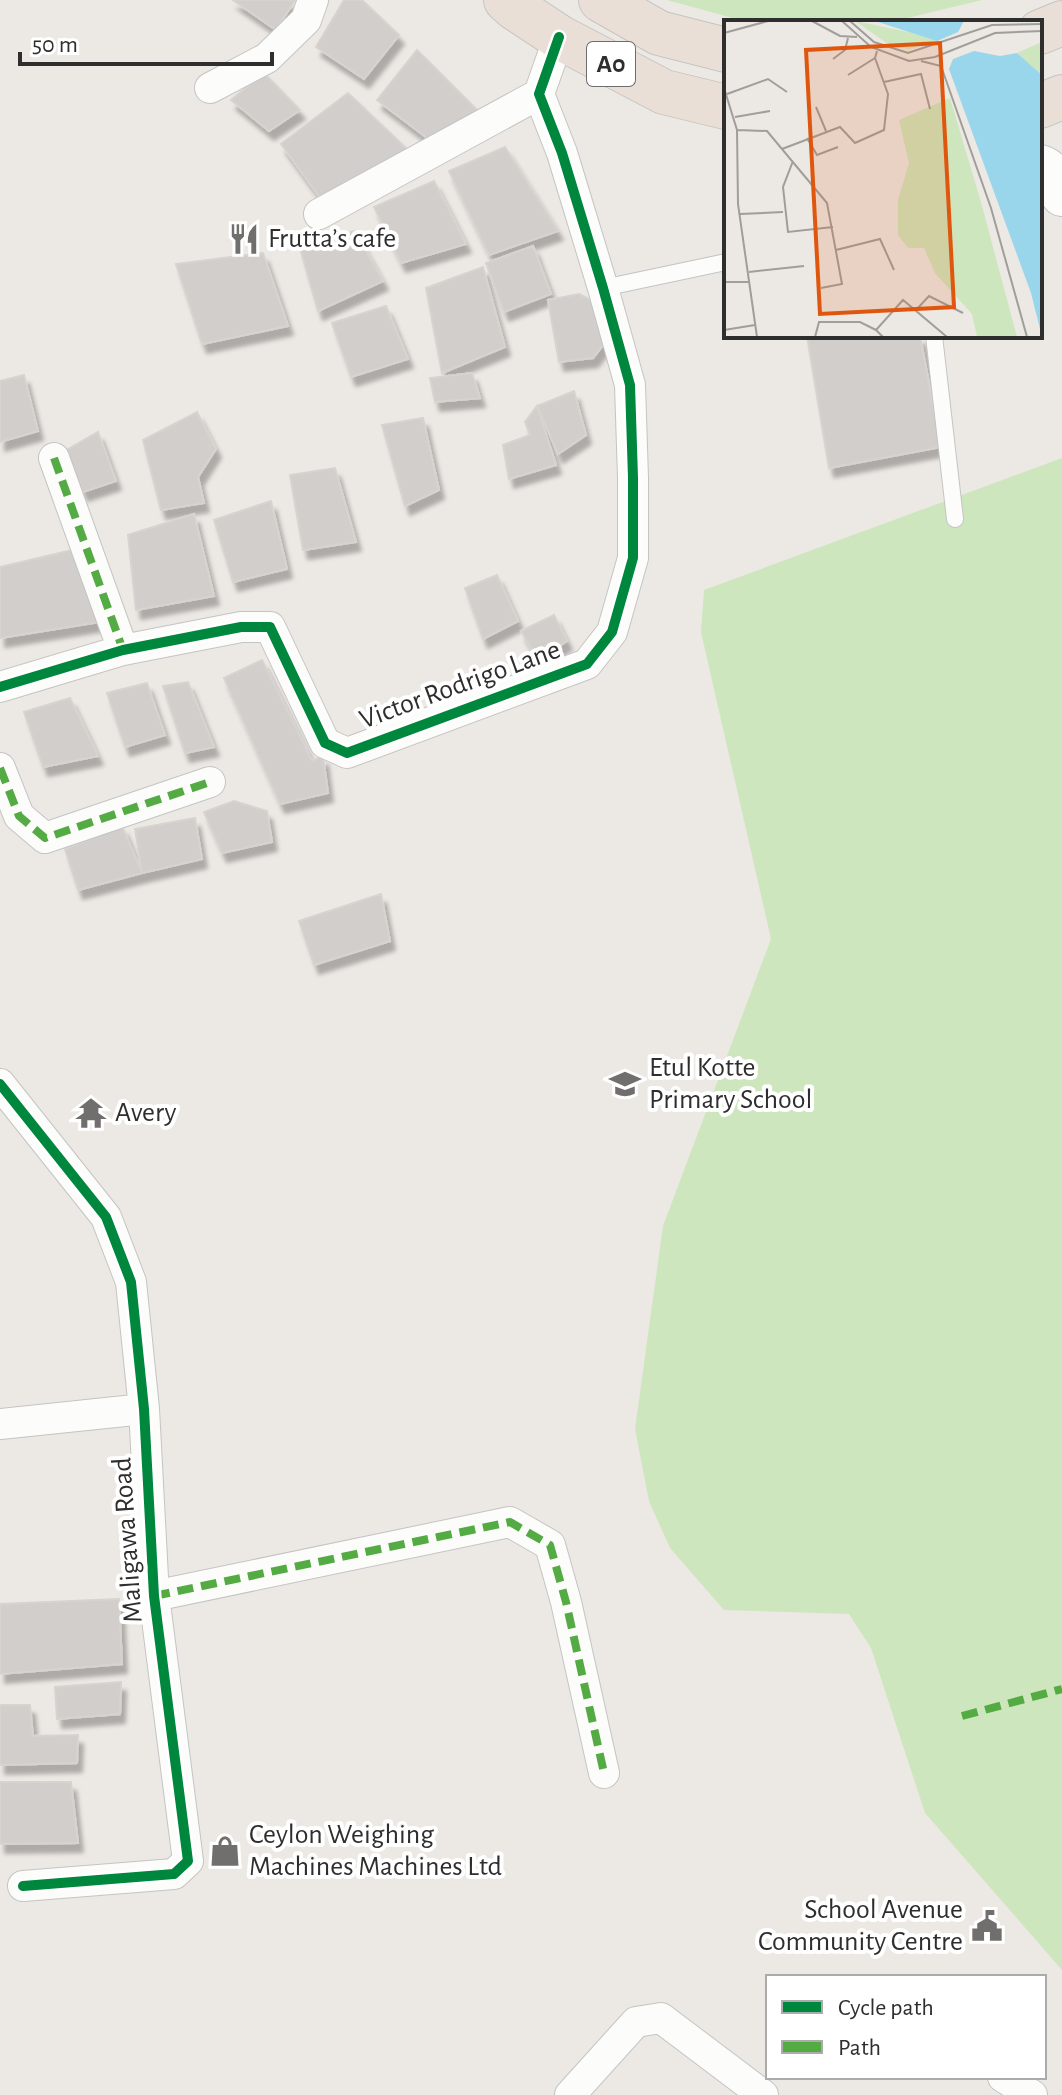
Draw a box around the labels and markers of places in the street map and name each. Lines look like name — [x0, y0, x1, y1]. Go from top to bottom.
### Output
restaurant icon: Frutta’s cafe — [227, 222, 261, 256]
place label: Frutta’s cafe — [268, 225, 396, 253]
place label: Etul Kotte Primary School — [649, 1054, 812, 1114]
school or university icon: Etul Kotte Primary School — [608, 1067, 642, 1101]
temple icon: Avery — [74, 1096, 108, 1130]
place label: Avery — [115, 1099, 176, 1127]
place label: Ceylon Weighing Machines Machines Ltd — [249, 1821, 502, 1881]
shop icon: Ceylon Weighing Machines Machines Ltd — [208, 1834, 242, 1868]
place label: School Avenue Community Centre — [758, 1896, 963, 1956]
public building icon: School Avenue Community Centre — [970, 1909, 1004, 1943]

